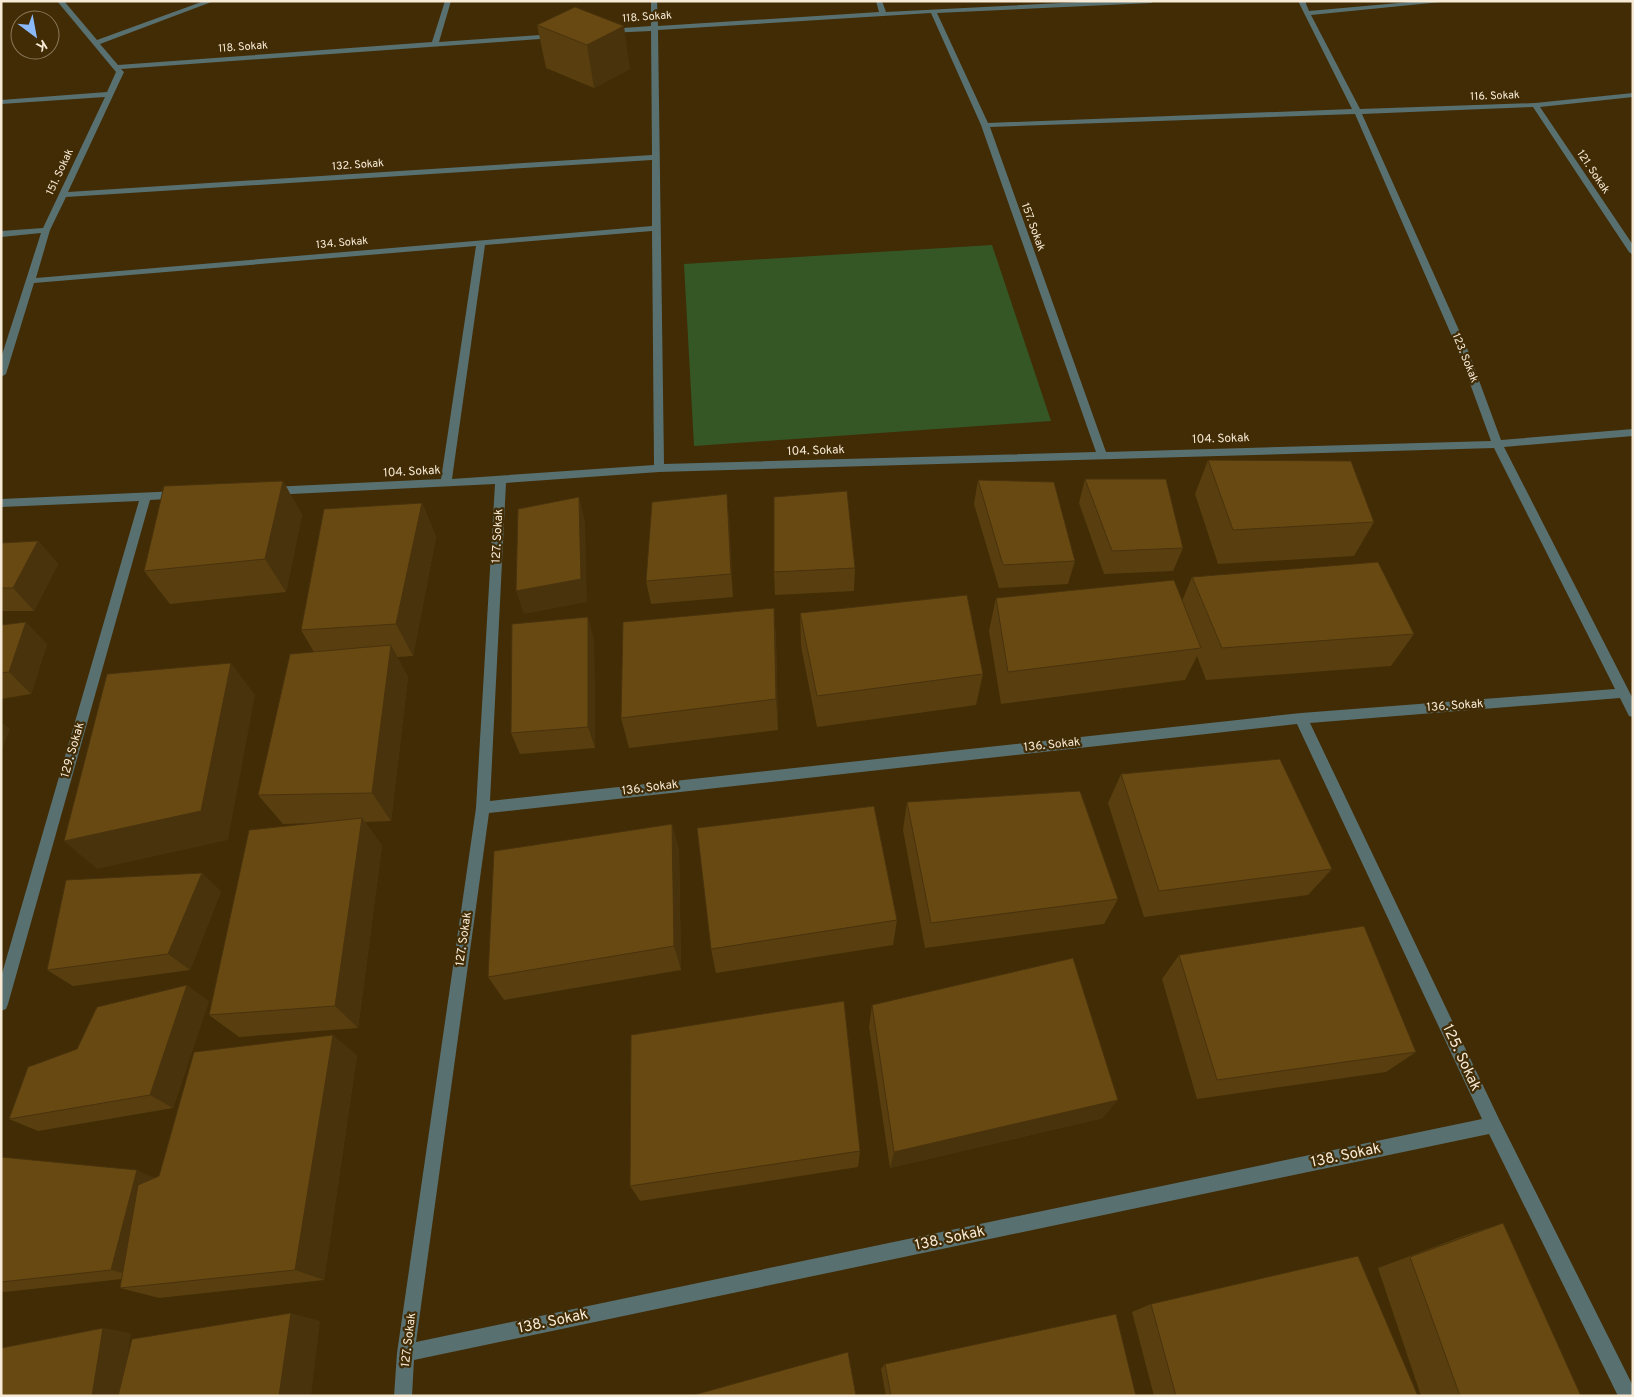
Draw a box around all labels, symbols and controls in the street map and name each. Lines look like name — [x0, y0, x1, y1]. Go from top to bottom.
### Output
street label: 118. Sokak — [622, 8, 672, 26]
north arrow — [10, 10, 60, 60]
text: K — [32, 35, 50, 55]
street label: 118. Sokak — [218, 38, 268, 56]
street label: 116. Sokak — [1470, 88, 1520, 104]
street label: 151. Sokak — [43, 146, 77, 198]
street label: 121. Sokak — [1573, 148, 1613, 197]
street label: 132. Sokak — [332, 156, 385, 174]
street label: 157. Sokak — [1018, 201, 1048, 253]
street label: 134. Sokak — [315, 234, 369, 252]
street label: 123. Sokak — [1449, 331, 1481, 385]
street label: 104. Sokak — [1192, 430, 1250, 448]
street label: 104. Sokak — [787, 442, 845, 460]
street label: 104. Sokak — [383, 463, 441, 481]
street label: 127. Sokak — [489, 508, 507, 564]
street label: 136. Sokak — [1426, 696, 1484, 716]
street label: 129. Sokak — [57, 720, 89, 780]
street label: 136. Sokak — [1023, 734, 1081, 756]
street label: 136. Sokak — [621, 777, 679, 799]
street label: 127. Sokak — [452, 911, 476, 967]
street label: 125. Sokak — [1437, 1022, 1485, 1094]
street label: 138. Sokak — [1309, 1139, 1383, 1173]
street label: 138. Sokak — [913, 1222, 987, 1256]
street label: 138. Sokak — [516, 1305, 590, 1339]
street label: 127. Sokak — [398, 1312, 420, 1368]

